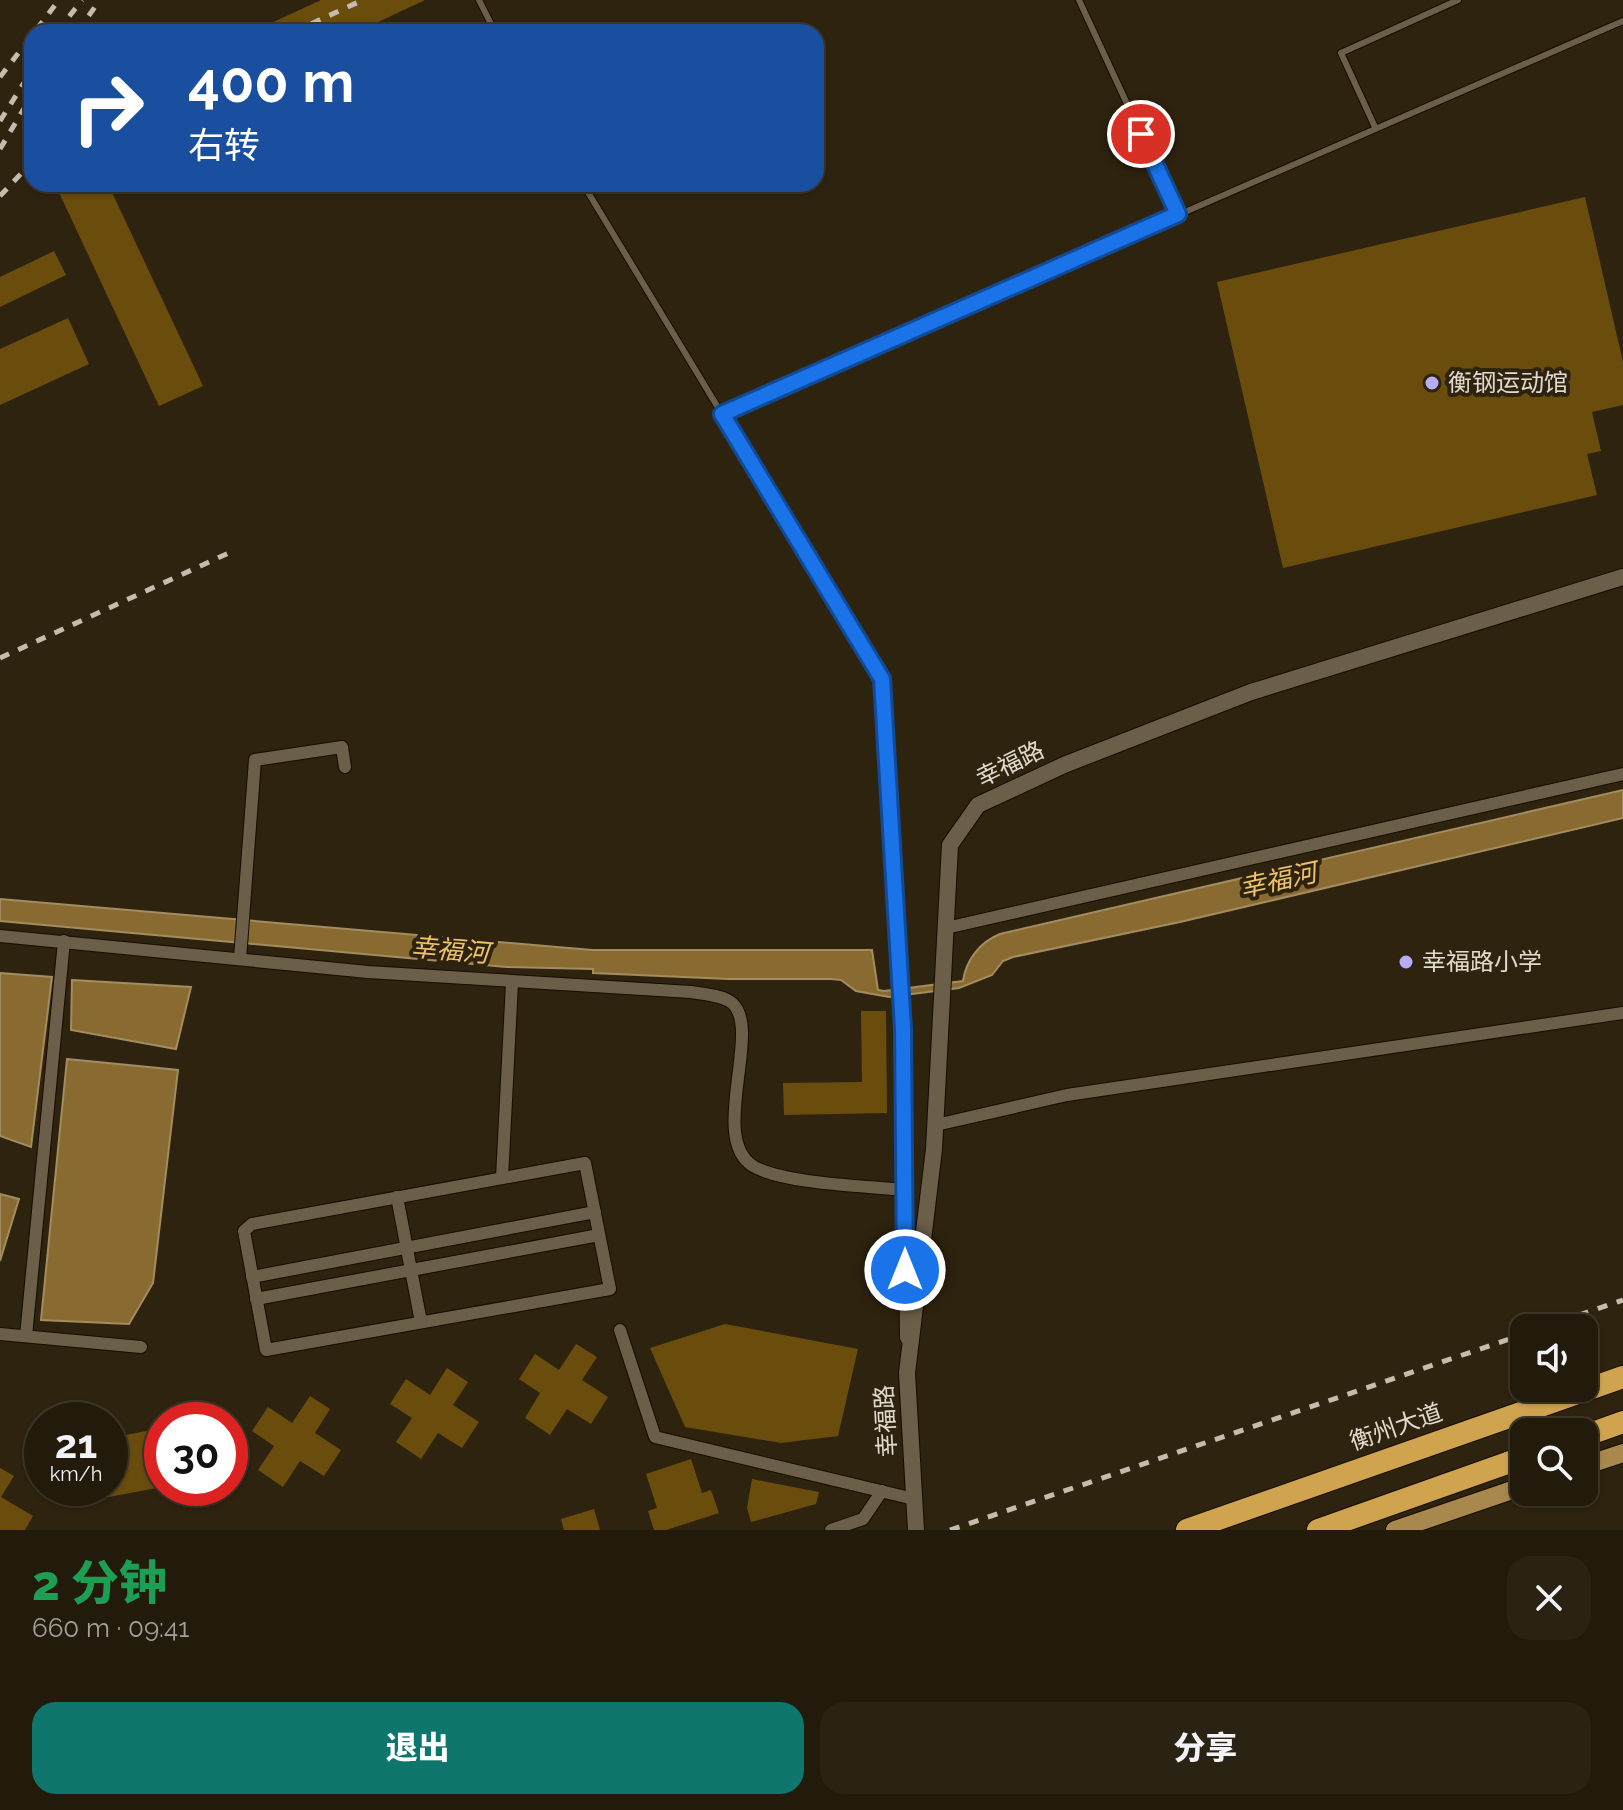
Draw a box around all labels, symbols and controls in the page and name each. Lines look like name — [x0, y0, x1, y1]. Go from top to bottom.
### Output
text: 400 m — [188, 49, 354, 115]
icon: right — [56, 56, 160, 160]
pin — [1107, 100, 1175, 168]
icon: arrive — [1119, 112, 1163, 156]
text: 右转 — [188, 124, 260, 166]
place label: 衡钢运动馆 — [1448, 368, 1568, 397]
marker: 衡钢运动馆 — [1423, 374, 1441, 392]
street label: 幸福路 — [971, 735, 1048, 792]
water label: 幸福河 — [1237, 856, 1324, 903]
water label: 幸福河 — [410, 932, 495, 969]
place label: 幸福路小学 — [1422, 947, 1542, 976]
marker: 幸福路小学 — [1397, 953, 1415, 971]
position arrow — [863, 1228, 947, 1312]
map controls — [1510, 1314, 1598, 1506]
button: sound — [1510, 1314, 1598, 1402]
street label: 幸福路 — [869, 1384, 902, 1458]
street label: 衡州大道 — [1346, 1397, 1446, 1456]
speed limit sign: 30 — [144, 1402, 248, 1506]
button: search — [1510, 1418, 1598, 1506]
text: 21 — [55, 1420, 97, 1467]
text: km/h — [50, 1462, 102, 1486]
text: 2 分钟 — [32, 1555, 167, 1611]
button: close — [1507, 1556, 1591, 1640]
text: 660 m · 09:41 — [32, 1613, 189, 1643]
button: 退出 — [32, 1702, 804, 1794]
button: 分享 — [820, 1702, 1591, 1794]

